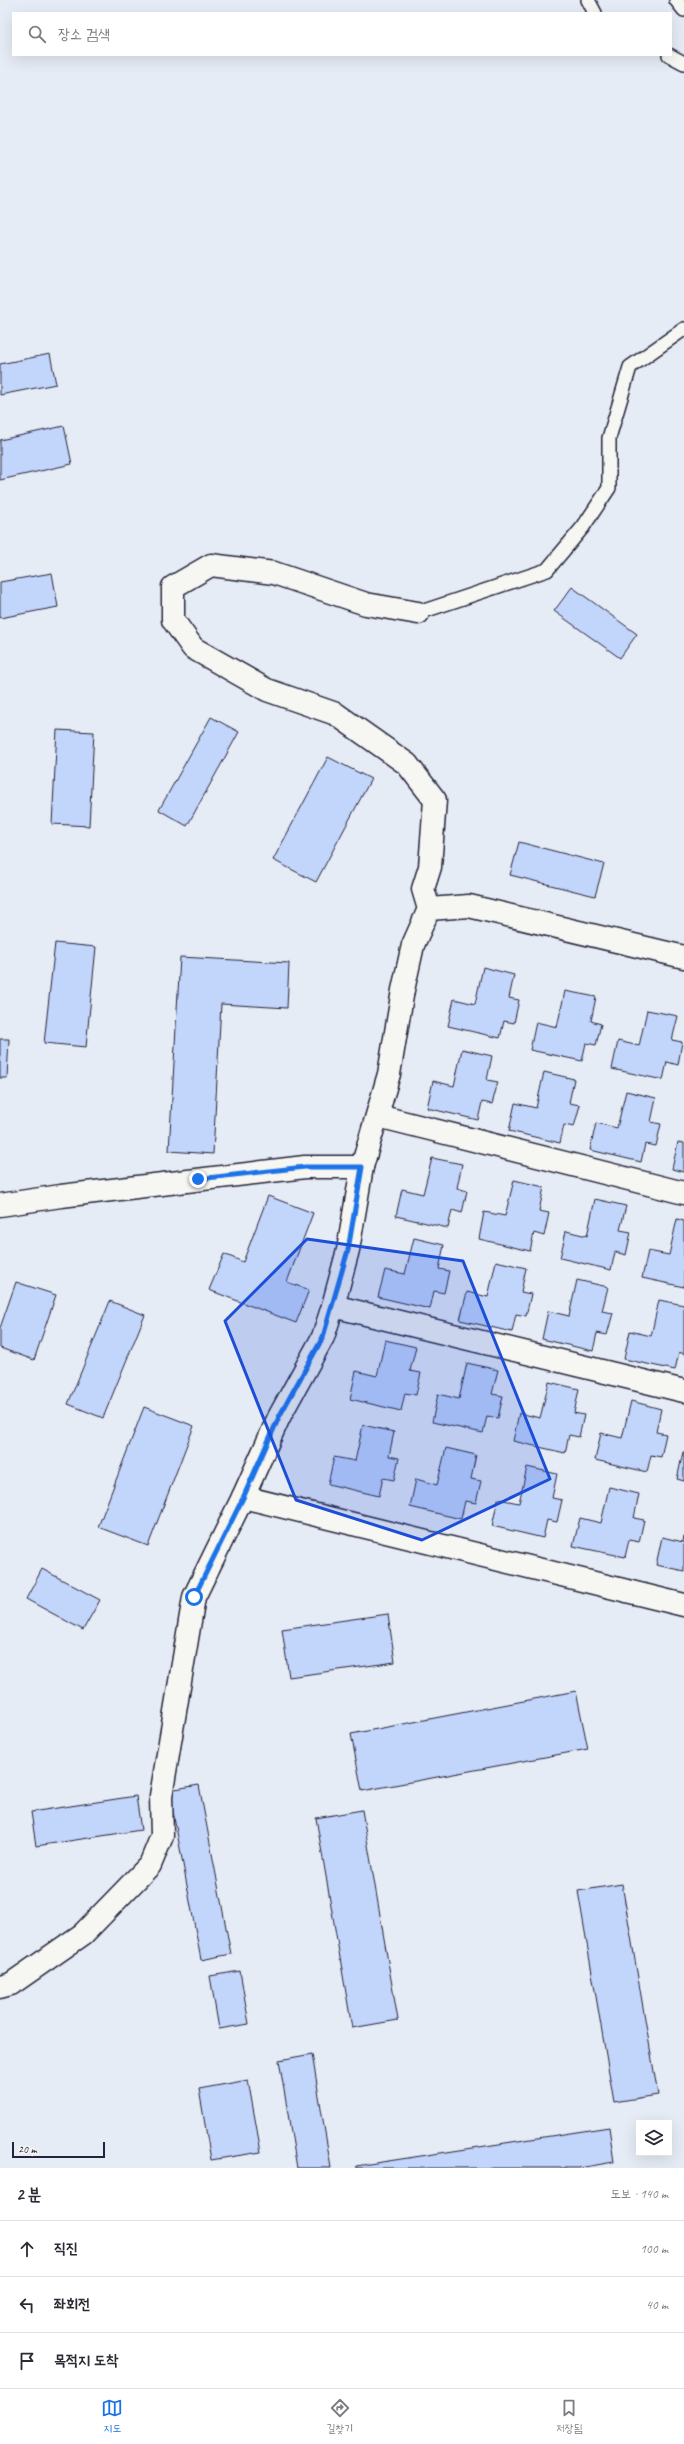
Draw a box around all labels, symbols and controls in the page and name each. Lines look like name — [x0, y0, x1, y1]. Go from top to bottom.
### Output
search box — [12, 12, 672, 56]
icon: search — [26, 23, 48, 45]
text: 장소 검색 — [58, 25, 110, 44]
route end — [189, 1170, 207, 1188]
route start — [185, 1588, 203, 1606]
map controls — [636, 2120, 672, 2156]
button: layers — [636, 2120, 672, 2156]
scale bar — [12, 2140, 105, 2159]
text: 20 m — [18, 2142, 37, 2156]
text: 2 분 — [16, 2184, 41, 2205]
text: 도보 · 140 m — [610, 2186, 668, 2202]
icon: ahead — [16, 2238, 38, 2260]
text: 직진 — [54, 2239, 78, 2258]
text: 100 m — [640, 2241, 668, 2257]
icon: left — [16, 2294, 38, 2316]
text: 좌회전 — [54, 2295, 90, 2314]
text: 40 m — [646, 2297, 668, 2313]
icon: arrive — [16, 2350, 38, 2372]
text: 목적지 도착 — [54, 2351, 118, 2370]
tab: 지도 — [101, 2397, 123, 2436]
tab: 길찾기 — [326, 2397, 353, 2436]
tab: 저장됨 — [556, 2397, 583, 2436]

